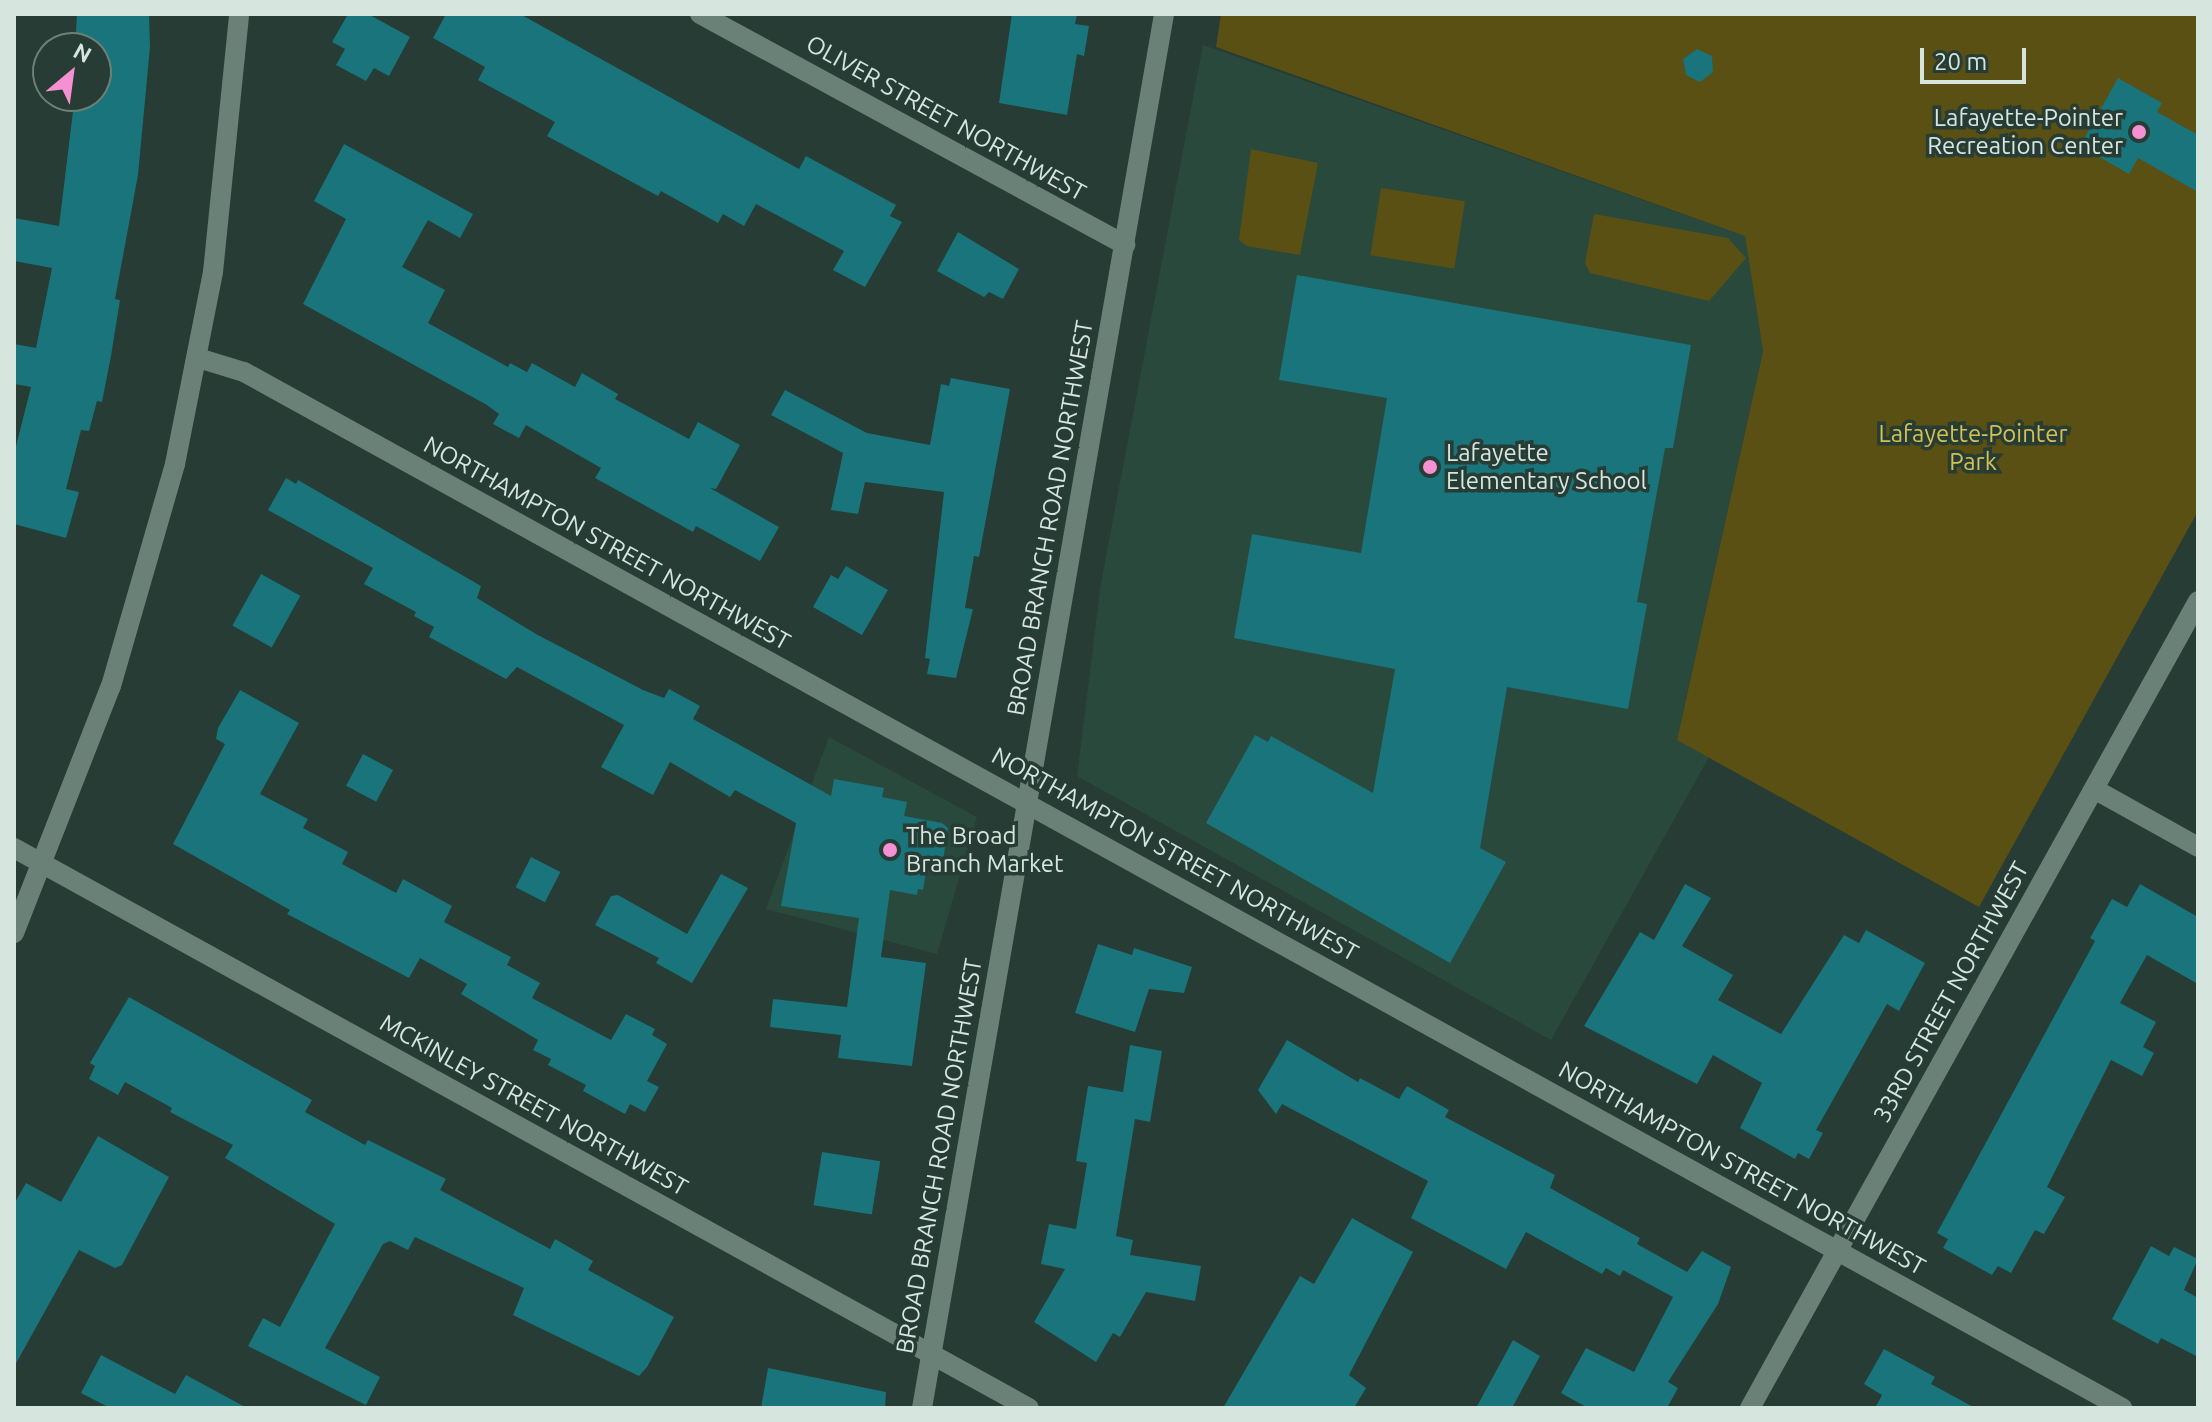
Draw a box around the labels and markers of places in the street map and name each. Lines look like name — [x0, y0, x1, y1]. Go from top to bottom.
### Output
place label: Lafayette-Pointer Recreation Center — [1927, 104, 2123, 160]
marker: Lafayette-Pointer Recreation Center — [2130, 123, 2148, 141]
place label: Lafayette Elementary School — [1446, 439, 1647, 495]
marker: Lafayette Elementary School — [1421, 458, 1439, 476]
place label: The Broad Branch Market — [906, 822, 1063, 878]
marker: The Broad Branch Market — [881, 841, 899, 859]

